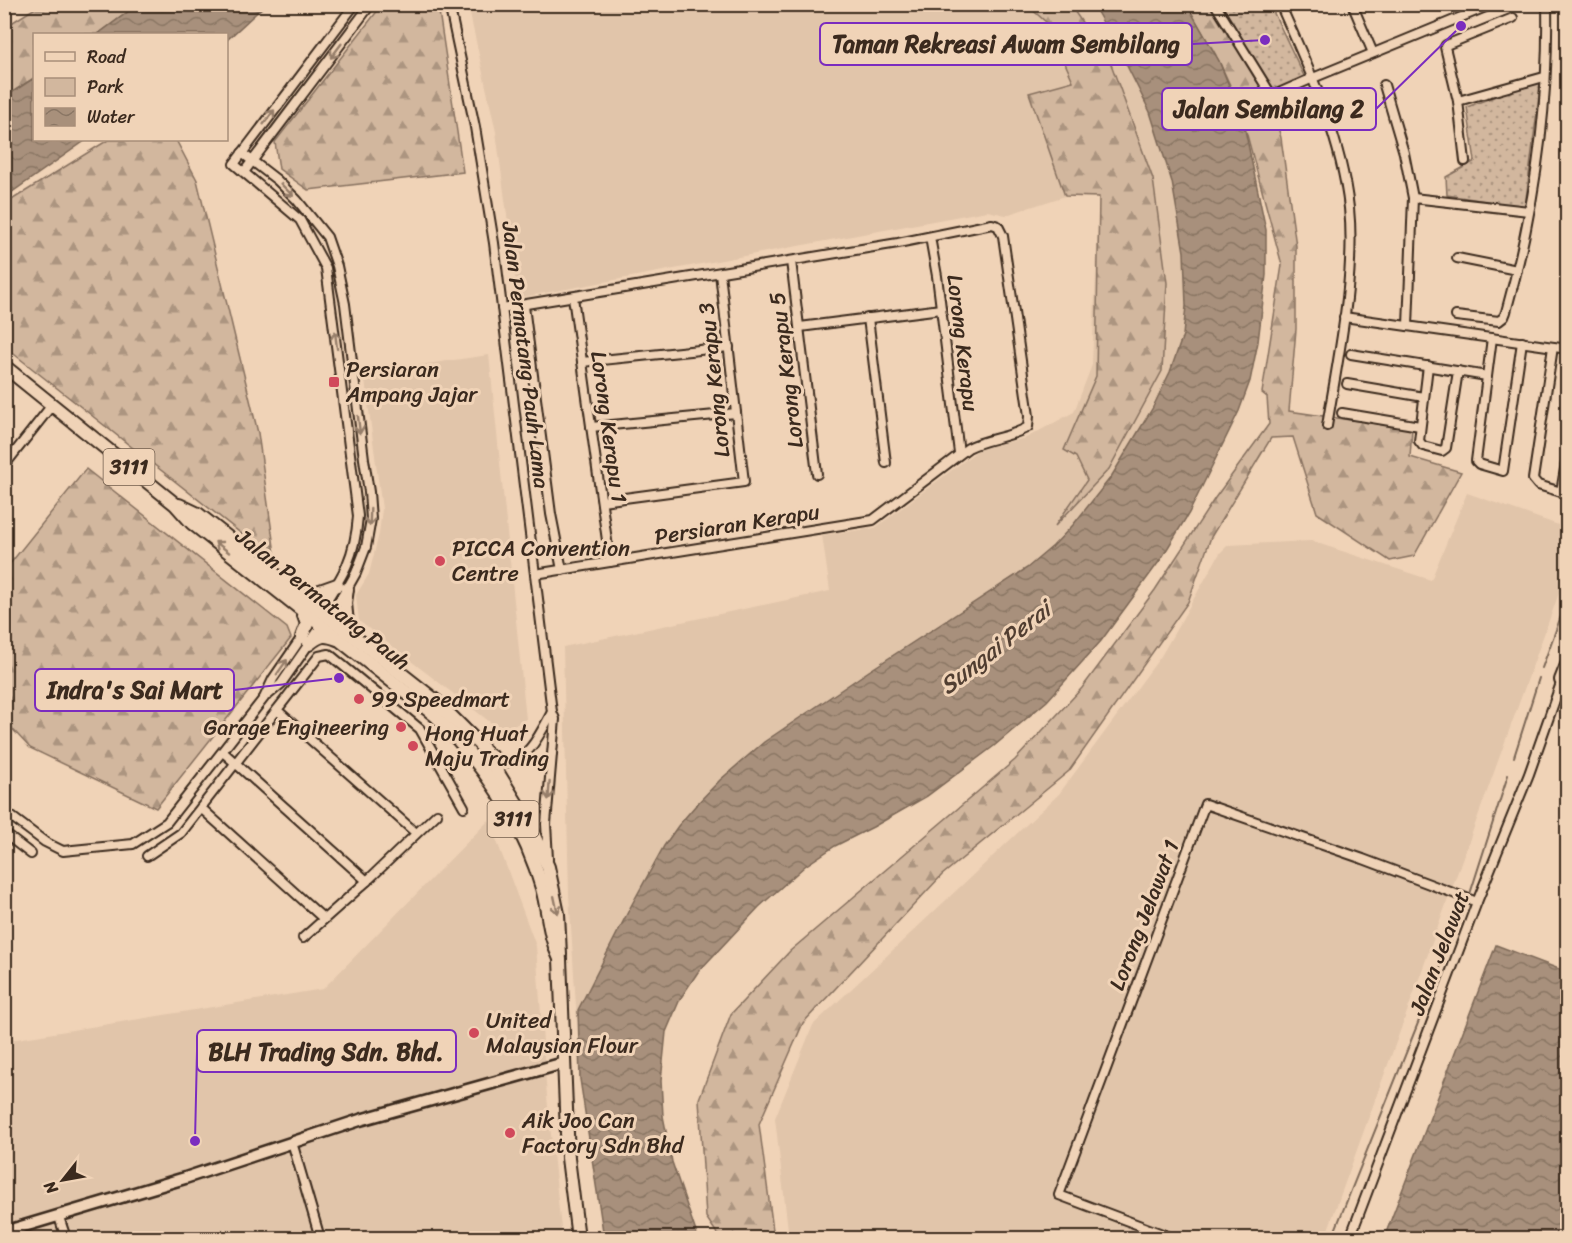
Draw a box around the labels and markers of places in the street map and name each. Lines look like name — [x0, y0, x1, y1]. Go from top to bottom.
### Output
callout: Taman Rekreasi Awam Sembilang — [820, 23, 1192, 65]
callout: Jalan Sembilang 2 — [1162, 88, 1376, 130]
place label: Persiaran Ampang Jajar — [345, 350, 478, 414]
marker: Persiaran Ampang Jajar — [327, 375, 341, 389]
place label: PICCA Convention Centre — [452, 529, 630, 593]
marker: PICCA Convention Centre — [433, 554, 447, 568]
callout: Indra's Sai Mart — [35, 669, 234, 711]
place label: 99 Speedmart — [371, 680, 510, 719]
marker: 99 Speedmart — [352, 692, 366, 706]
place label: Garage Engineering — [204, 708, 389, 747]
place label: Hong Huat Maju Trading — [425, 714, 549, 778]
marker: Garage Engineering — [394, 720, 408, 734]
marker: Hong Huat Maju Trading — [406, 739, 420, 753]
place label: United Malaysian Flour — [486, 1001, 639, 1065]
marker: United Malaysian Flour — [467, 1026, 481, 1040]
callout: BLH Trading Sdn. Bhd. — [197, 1030, 456, 1072]
place label: Aik Joo Can Factory Sdn Bhd — [521, 1101, 685, 1165]
marker: Aik Joo Can Factory Sdn Bhd — [503, 1126, 517, 1140]

